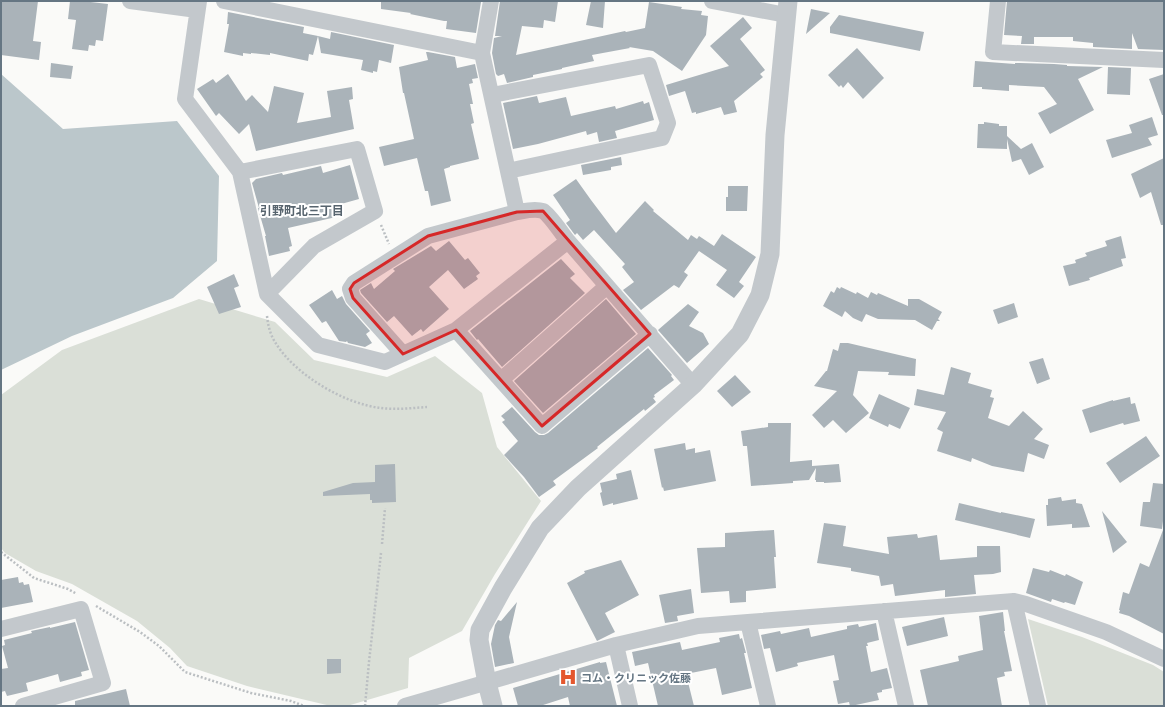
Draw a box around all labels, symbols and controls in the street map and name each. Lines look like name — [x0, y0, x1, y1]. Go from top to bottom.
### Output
district label: 引野町北三丁目 — [260, 203, 344, 218]
hospital icon: コム・クリニック佐藤 — [558, 667, 578, 687]
place label: コム・クリニック佐藤 — [581, 671, 691, 684]

